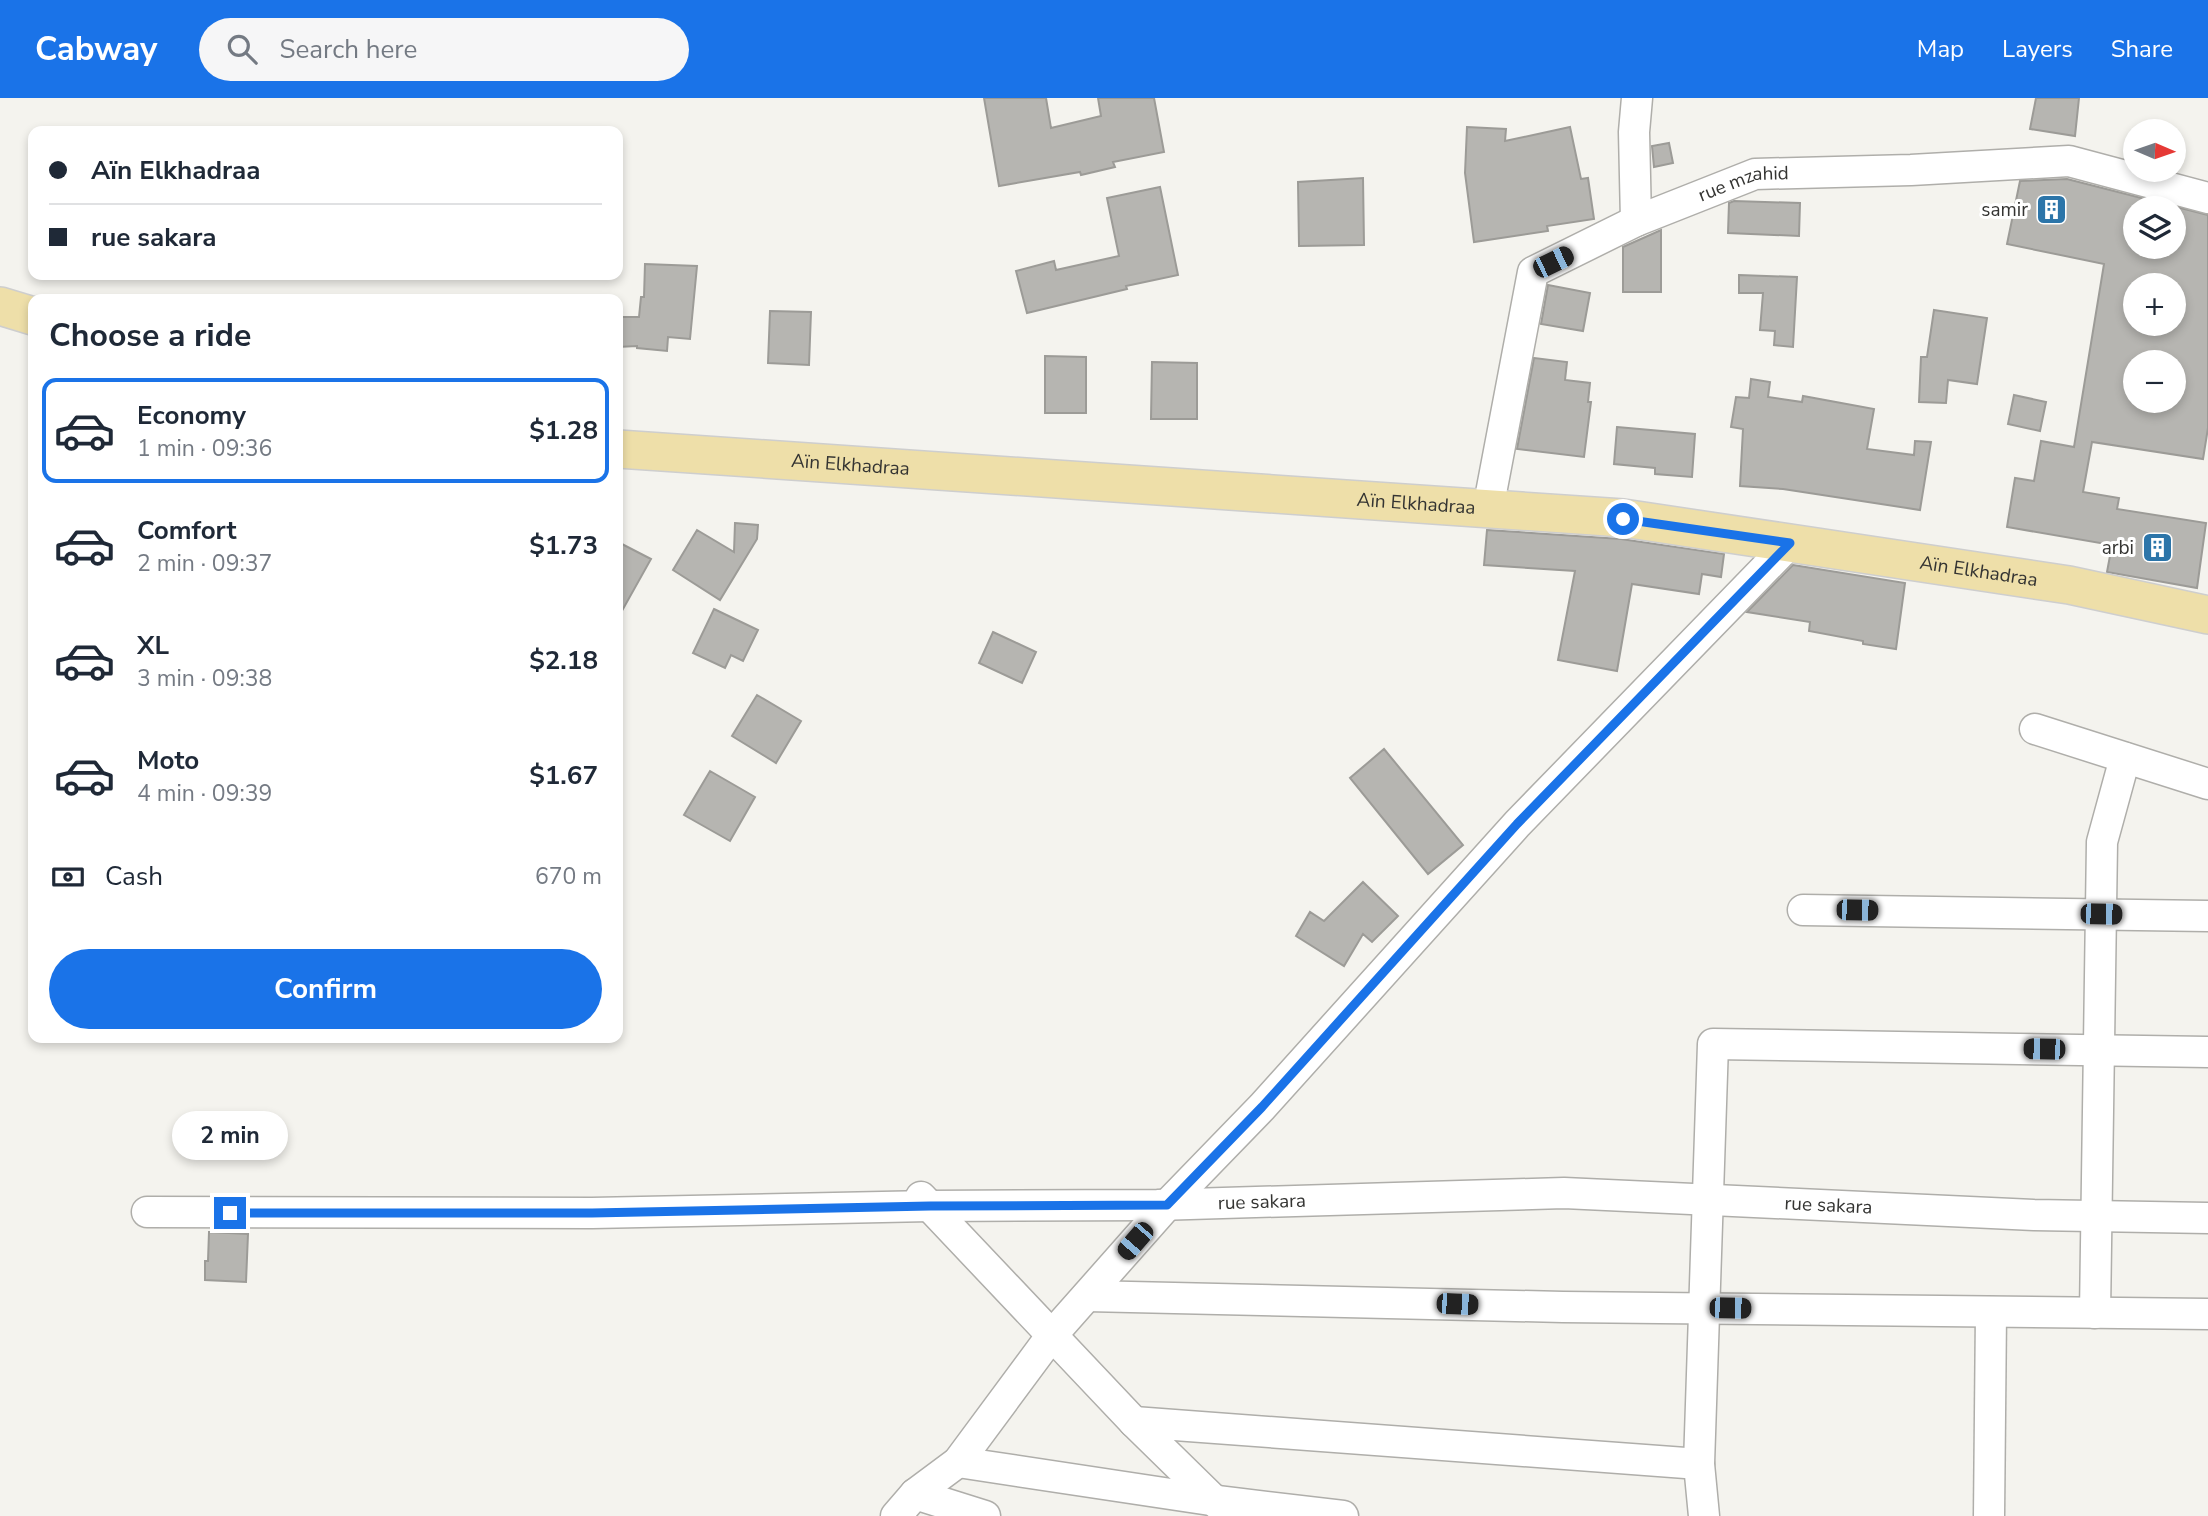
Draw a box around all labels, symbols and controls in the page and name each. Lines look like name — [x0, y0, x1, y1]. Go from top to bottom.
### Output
search box — [199, 18, 689, 81]
text: Cabway — [35, 27, 157, 72]
icon: search — [223, 30, 261, 68]
text: Search here — [279, 32, 417, 67]
text: Map — [1917, 33, 1964, 65]
text: Layers — [2002, 33, 2073, 65]
text: Share — [2111, 33, 2173, 65]
north arrow — [2123, 119, 2186, 182]
map controls — [2123, 119, 2186, 413]
text: Aïn Elkhadraa — [91, 153, 261, 188]
street label: rue mzahid — [1694, 160, 1789, 208]
building icon: samir — [2034, 193, 2068, 227]
button: layers — [2123, 196, 2186, 259]
place label: samir — [1981, 197, 2028, 223]
text: rue sakara — [91, 220, 217, 255]
car — [1530, 243, 1577, 281]
button: + — [2123, 273, 2186, 336]
text: Choose a ride — [49, 314, 251, 357]
button: − — [2123, 350, 2186, 413]
text: Economy — [137, 398, 246, 433]
icon: car — [53, 399, 116, 462]
text: $1.28 — [529, 413, 598, 448]
text: 1 min · 09:36 — [137, 433, 272, 464]
street label: Aïn Elkhadraa — [790, 448, 911, 482]
street label: Aïn Elkhadraa — [1356, 487, 1476, 521]
route start — [1607, 503, 1639, 535]
text: Comfort — [137, 513, 237, 548]
icon: car — [53, 514, 116, 577]
text: $1.73 — [529, 528, 598, 563]
building icon: arbi — [2140, 531, 2174, 565]
place label: arbi — [2102, 535, 2134, 561]
text: 2 min · 09:37 — [137, 548, 272, 579]
street label: Aïn Elkhadraa — [1918, 550, 2039, 593]
text: XL — [137, 628, 169, 663]
icon: car — [53, 629, 116, 692]
text: $2.18 — [529, 643, 598, 678]
text: 3 min · 09:38 — [137, 663, 272, 694]
text: Moto — [137, 743, 199, 778]
icon: car — [53, 744, 116, 807]
text: $1.67 — [529, 758, 598, 793]
text: 4 min · 09:39 — [137, 778, 272, 809]
icon: cash — [49, 858, 87, 896]
text: Cash — [105, 859, 163, 894]
text: 670 m — [535, 861, 602, 892]
car — [1836, 899, 1879, 921]
car — [2080, 903, 2123, 925]
button: Confirm — [49, 949, 602, 1029]
car — [2023, 1038, 2066, 1060]
callout: 2 min — [172, 1112, 288, 1160]
text: 2 min — [200, 1120, 260, 1151]
street label: rue sakara — [1218, 1188, 1306, 1216]
street label: rue sakara — [1784, 1190, 1873, 1220]
route end — [214, 1197, 246, 1229]
car — [1114, 1218, 1157, 1264]
car — [1436, 1293, 1479, 1315]
car — [1709, 1297, 1752, 1319]

